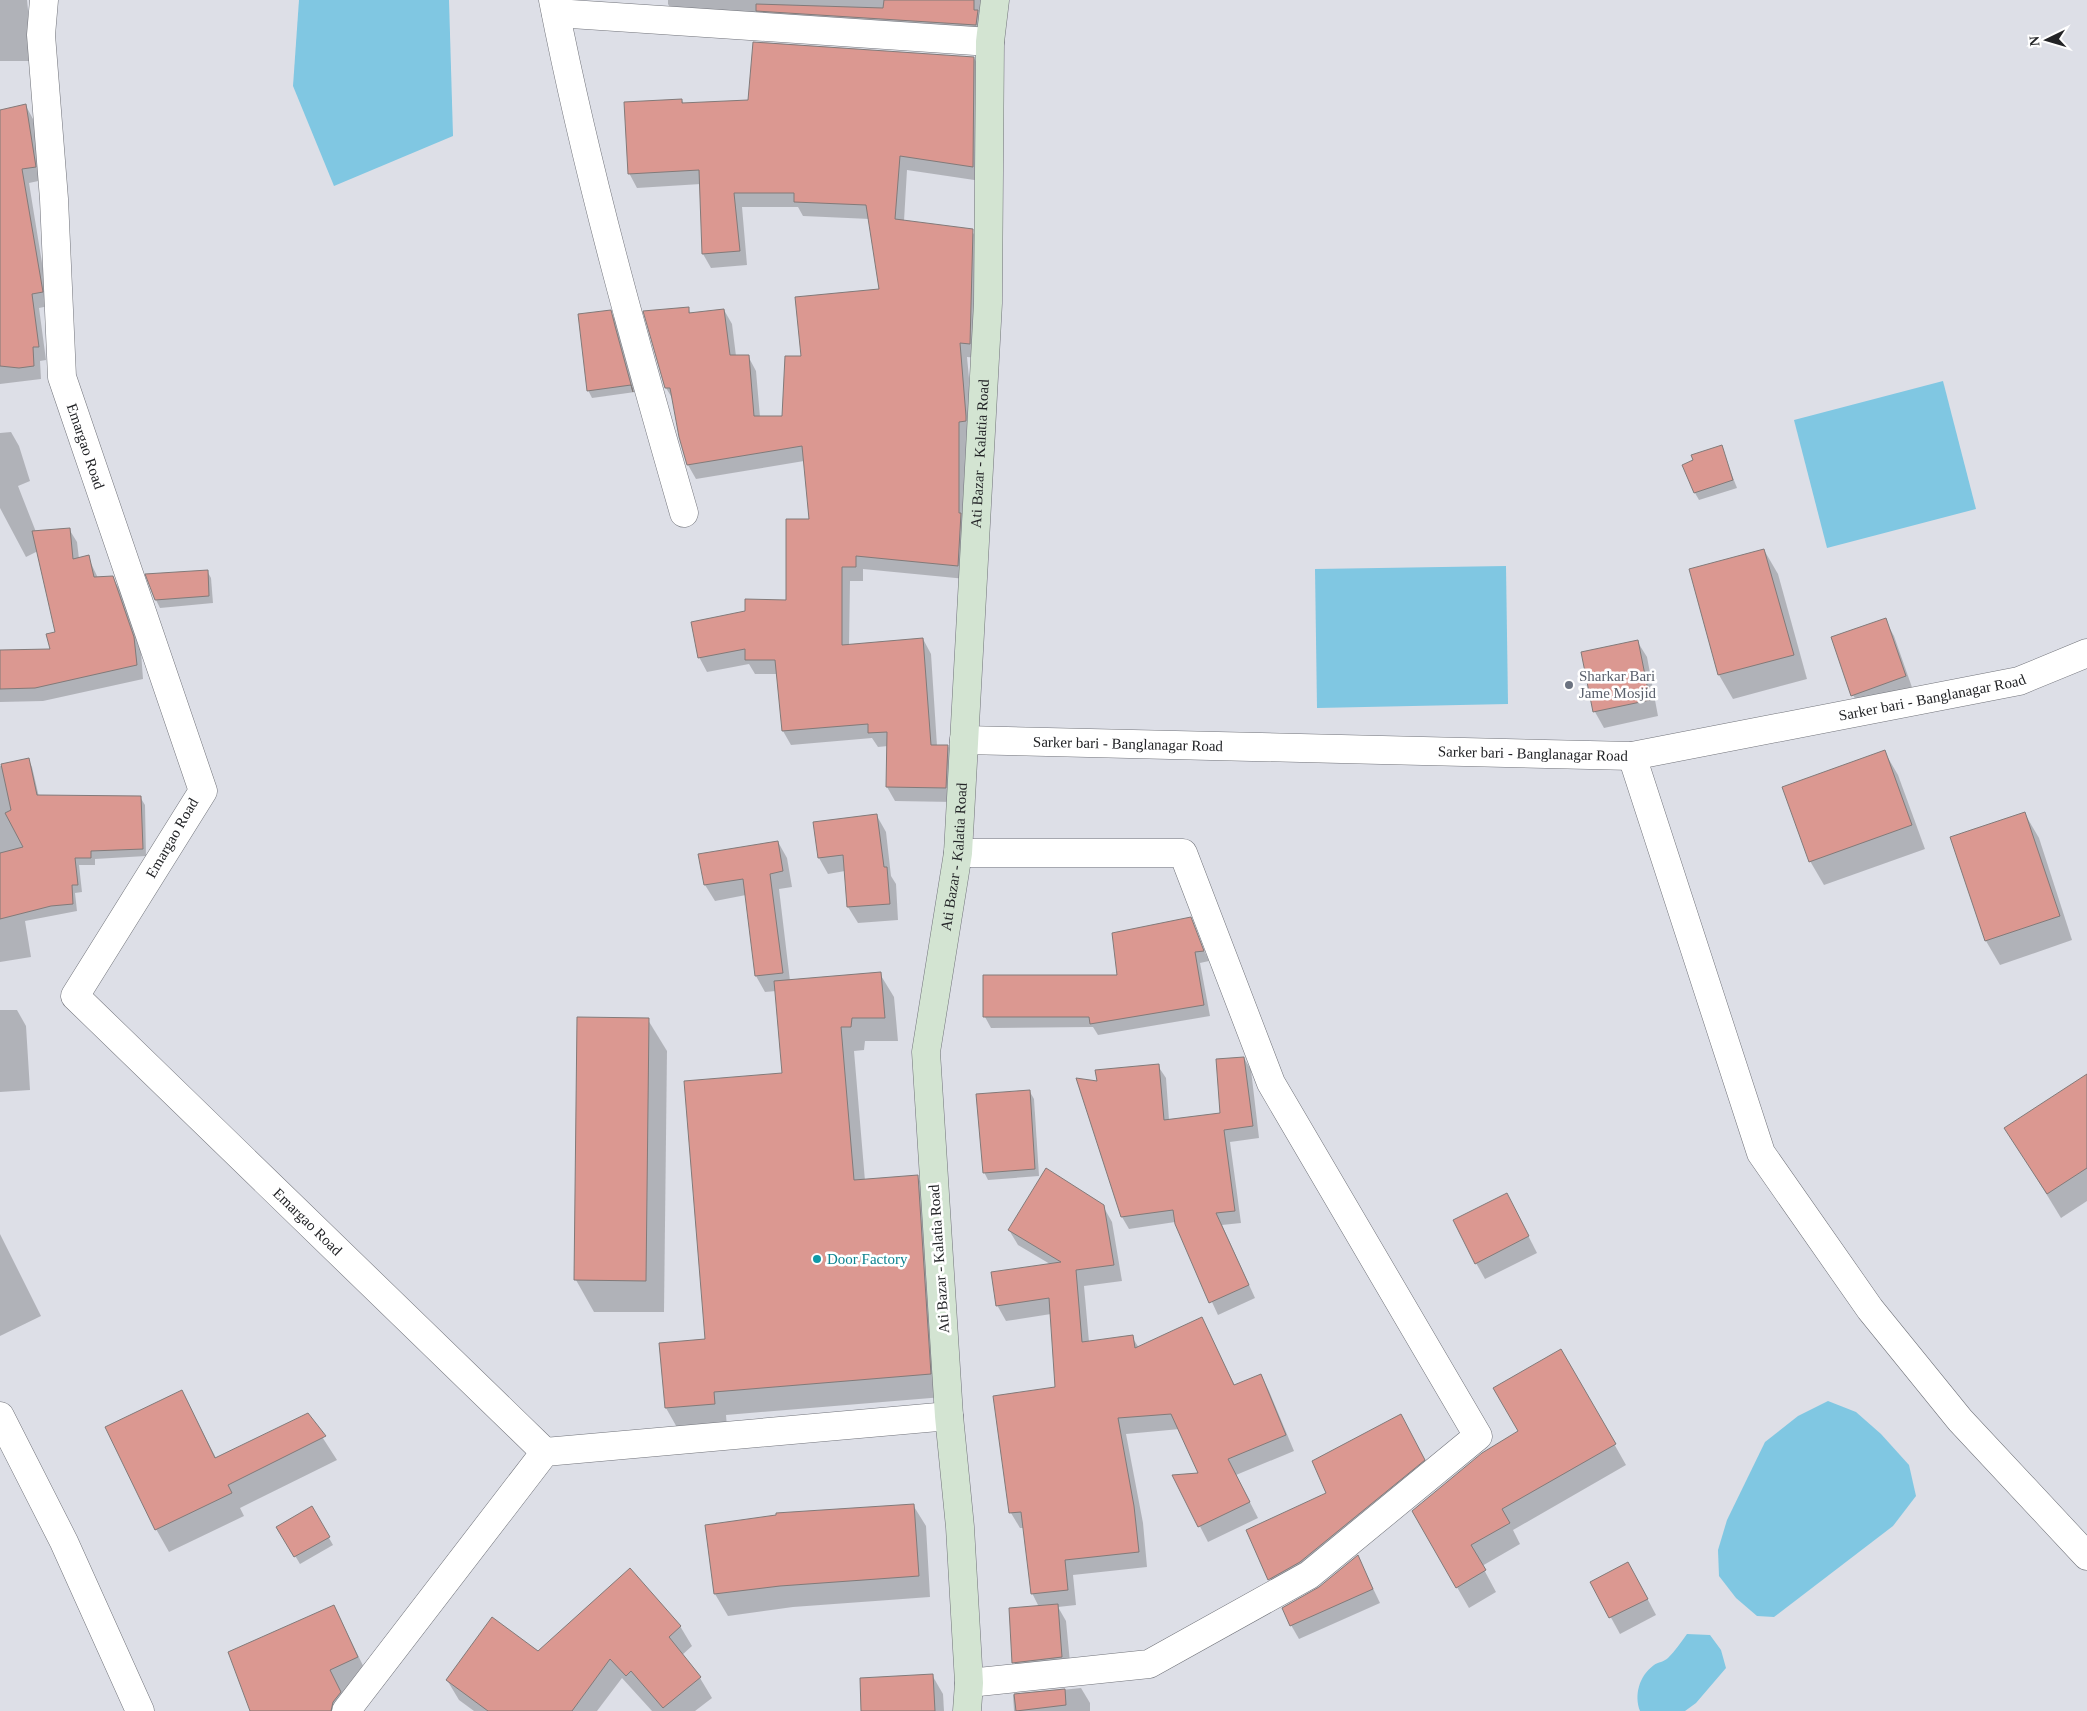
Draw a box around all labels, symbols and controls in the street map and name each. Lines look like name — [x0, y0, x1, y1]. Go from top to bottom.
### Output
north arrow — [2022, 15, 2072, 65]
text: N — [2027, 35, 2042, 47]
street label: Ati Bazar - Kalatia Road — [968, 378, 992, 529]
street label: Emargao Road — [64, 401, 108, 492]
place label: Sharkar Bari Jame Mosjid — [1579, 668, 1657, 701]
street label: Sarker bari - Banglanagar Road — [1837, 671, 2029, 724]
marker: Sharkar Bari Jame Mosjid — [1563, 679, 1575, 691]
street label: Sarker bari - Banglanagar Road — [1033, 734, 1224, 754]
street label: Sarker bari - Banglanagar Road — [1438, 743, 1629, 764]
street label: Ati Bazar - Kalatia Road — [938, 782, 970, 932]
street label: Emargao Road — [143, 795, 201, 881]
street label: Ati Bazar - Kalatia Road — [926, 1184, 952, 1334]
street label: Emargao Road — [270, 1185, 346, 1259]
place label: Door Factory — [827, 1251, 908, 1267]
marker: Door Factory — [811, 1253, 823, 1265]

